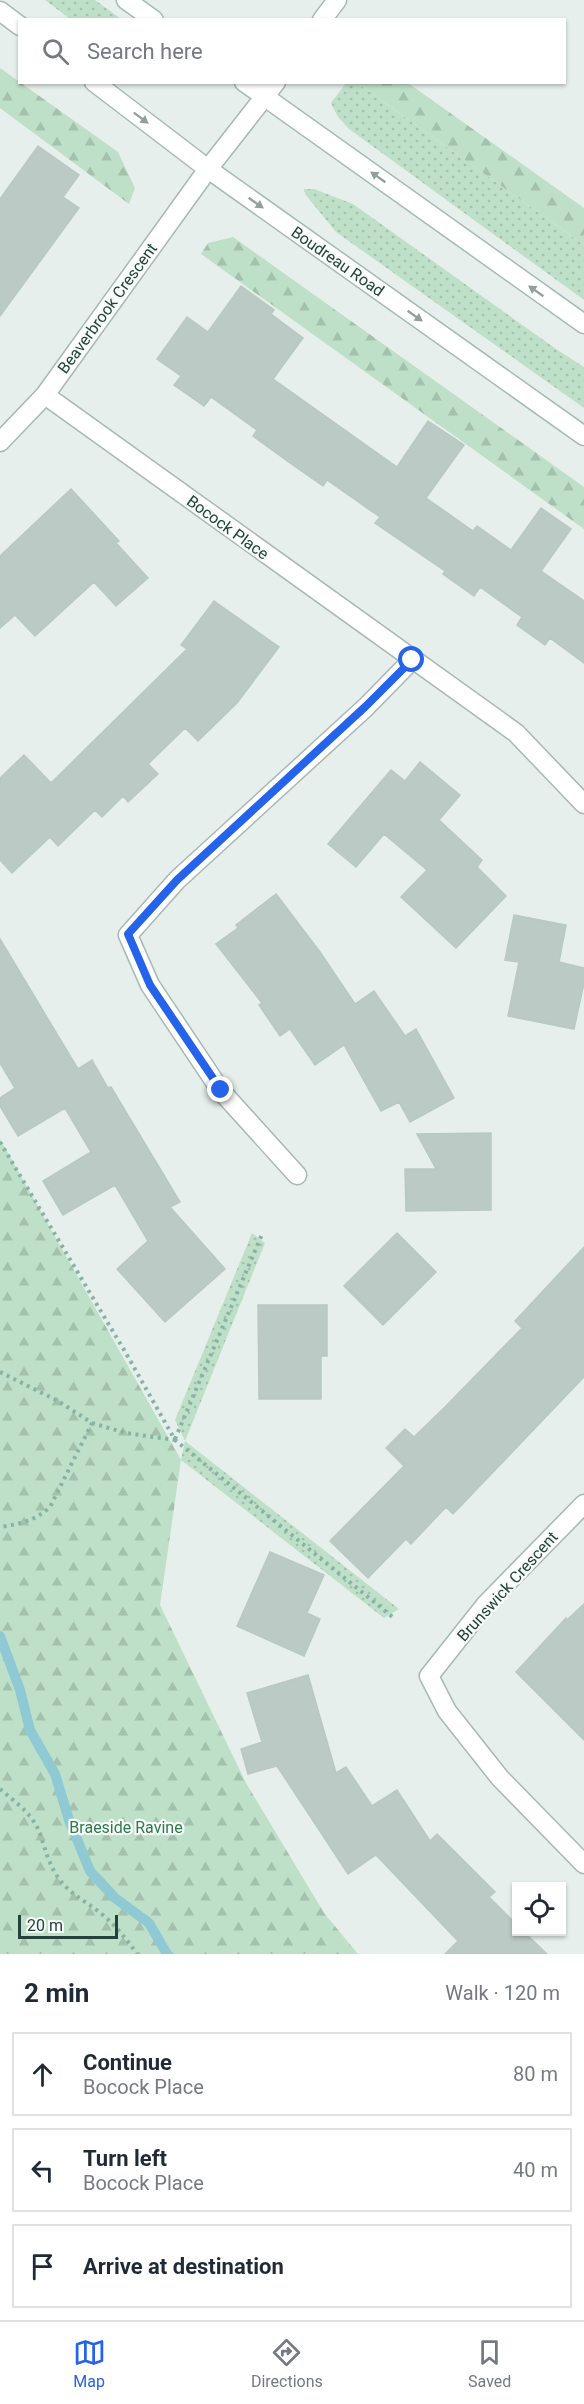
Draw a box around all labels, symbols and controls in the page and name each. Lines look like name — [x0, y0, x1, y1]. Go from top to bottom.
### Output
search box — [18, 18, 566, 84]
icon: search — [39, 35, 72, 68]
text: Search here — [87, 39, 203, 64]
one-way arrow — [132, 112, 148, 124]
one-way arrow — [370, 171, 386, 183]
one-way arrow — [247, 197, 263, 209]
street label: Boudreau Road — [288, 222, 388, 300]
street label: Beaverbrook Crescent — [54, 239, 161, 377]
one-way arrow — [529, 285, 544, 297]
one-way arrow — [406, 310, 422, 322]
street label: Bocock Place — [183, 491, 272, 563]
route start — [398, 646, 424, 672]
route end — [207, 1076, 233, 1102]
street label: Brunswick Crescent — [453, 1528, 562, 1645]
park label: Braeside Ravine — [69, 1818, 183, 1837]
map controls — [512, 1882, 566, 1936]
button: locate — [512, 1882, 566, 1936]
scale bar — [18, 1912, 118, 1940]
text: 20 m — [27, 1916, 63, 1935]
text: 2 min — [24, 1978, 89, 2008]
text: Walk · 120 m — [445, 1981, 560, 2005]
text: Continue — [83, 2050, 172, 2075]
icon: ahead — [26, 2058, 59, 2091]
text: 80 m — [513, 2062, 558, 2086]
text: Bocock Place — [83, 2075, 204, 2099]
text: Turn left — [83, 2146, 167, 2171]
icon: left — [26, 2154, 59, 2187]
text: 40 m — [513, 2158, 558, 2182]
text: Bocock Place — [83, 2171, 204, 2195]
icon: arrive — [26, 2250, 59, 2283]
text: Arrive at destination — [83, 2254, 284, 2279]
tab: Map — [73, 2336, 106, 2391]
tab: Directions — [251, 2336, 323, 2391]
tab: Saved — [468, 2336, 511, 2391]

